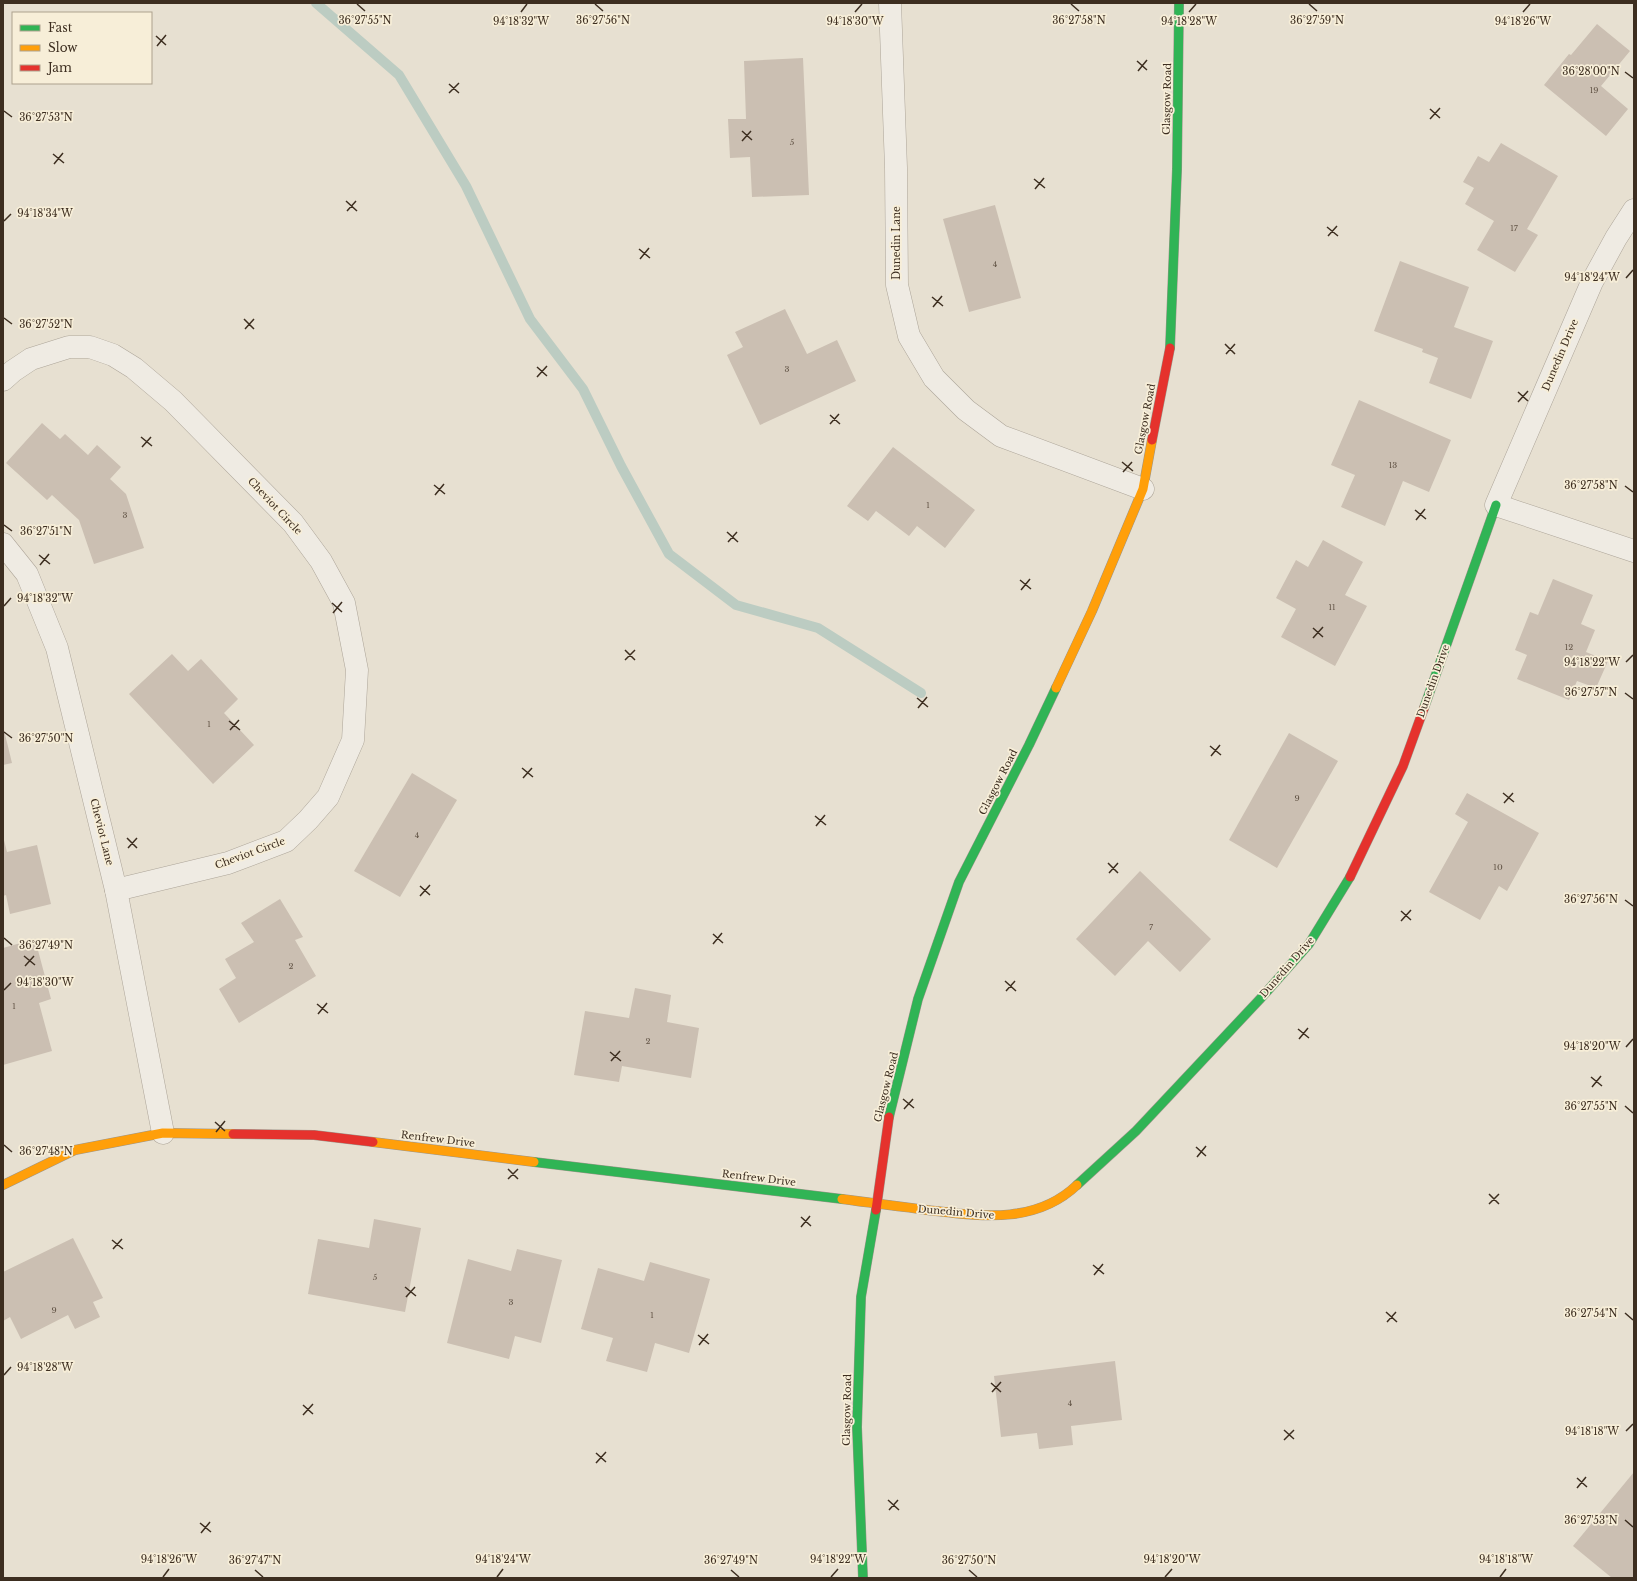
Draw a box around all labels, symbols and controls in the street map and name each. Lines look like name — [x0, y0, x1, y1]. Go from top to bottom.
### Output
legend — [12, 12, 152, 84]
text: 36°27'55"N — [338, 14, 392, 27]
text: 36°27'56"N — [576, 14, 630, 27]
text: 36°27'58"N — [1052, 14, 1106, 27]
text: 36°27'59"N — [1290, 14, 1344, 27]
text: 94°18'32"W — [493, 15, 549, 28]
text: 94°18'30"W — [827, 15, 884, 28]
text: 94°18'28"W — [1161, 15, 1217, 28]
text: 94°18'26"W — [1495, 15, 1551, 28]
text: Fast — [48, 20, 73, 35]
text: Slow — [48, 40, 78, 55]
text: Jam — [46, 60, 72, 75]
street label: Glasgow Road — [1160, 63, 1174, 135]
text: 36°28'00"N — [1562, 65, 1620, 78]
house number: 19 — [1590, 85, 1598, 95]
text: 36°27'53"N — [19, 111, 73, 124]
house number: 5 — [790, 137, 795, 147]
street label: Dunedin Lane — [890, 206, 903, 280]
text: 94°18'34"W — [17, 207, 73, 220]
house number: 17 — [1510, 223, 1519, 233]
house number: 4 — [993, 259, 998, 269]
text: 94°18'24"W — [1564, 271, 1620, 284]
street label: Dunedin Drive — [1539, 317, 1581, 393]
text: 36°27'52"N — [19, 318, 73, 331]
house number: 3 — [785, 364, 790, 374]
street label: Glasgow Road — [1132, 382, 1158, 456]
house number: 13 — [1389, 460, 1397, 470]
street label: Cheviot Circle — [245, 475, 305, 538]
text: 36°27'58"N — [1564, 479, 1618, 492]
house number: 1 — [926, 500, 930, 510]
house number: 3 — [123, 510, 128, 520]
text: 36°27'51"N — [20, 525, 72, 538]
text: 94°18'32"W — [17, 592, 73, 605]
house number: 11 — [1328, 602, 1336, 612]
house number: 12 — [1565, 642, 1573, 652]
street label: Dunedin Drive — [1414, 643, 1452, 719]
text: 94°18'22"W — [1564, 656, 1620, 669]
text: 36°27'57"N — [1565, 686, 1617, 699]
house number: 1 — [207, 719, 211, 729]
text: 36°27'50"N — [19, 732, 73, 745]
street label: Glasgow Road — [976, 747, 1020, 817]
house number: 9 — [1294, 793, 1300, 803]
street label: Cheviot Lane — [87, 797, 117, 867]
house number: 4 — [415, 830, 420, 840]
street label: Cheviot Circle — [213, 834, 287, 872]
house number: 10 — [1493, 862, 1503, 872]
text: 36°27'56"N — [1564, 893, 1618, 906]
house number: 7 — [1149, 922, 1154, 932]
street label: Dunedin Drive — [1257, 934, 1317, 1000]
text: 36°27'49"N — [19, 939, 73, 952]
house number: 2 — [289, 961, 294, 971]
text: 94°18'30"W — [17, 976, 74, 989]
house number: 1 — [12, 1001, 16, 1011]
house number: 2 — [646, 1036, 651, 1046]
text: 94°18'20"W — [1564, 1040, 1621, 1053]
street label: Glasgow Road — [871, 1050, 901, 1124]
text: 36°27'55"N — [1564, 1100, 1618, 1113]
street label: Renfrew Drive — [400, 1128, 476, 1150]
text: 36°27'48"N — [19, 1145, 73, 1158]
street label: Renfrew Drive — [721, 1167, 797, 1189]
street label: Dunedin Drive — [917, 1202, 995, 1222]
house number: 5 — [373, 1272, 378, 1282]
house number: 3 — [509, 1297, 514, 1307]
house number: 9 — [51, 1305, 57, 1315]
text: 36°27'54"N — [1564, 1307, 1618, 1320]
house number: 1 — [650, 1310, 654, 1320]
text: 94°18'28"W — [17, 1361, 73, 1374]
street label: Glasgow Road — [840, 1374, 854, 1446]
house number: 4 — [1068, 1398, 1073, 1408]
text: 94°18'18"W — [1565, 1425, 1619, 1438]
text: 36°27'53"N — [1564, 1514, 1618, 1527]
text: 94°18'26"W — [141, 1553, 197, 1566]
text: 94°18'24"W — [475, 1553, 531, 1566]
text: 94°18'22"W — [810, 1553, 866, 1566]
text: 94°18'20"W — [1144, 1553, 1201, 1566]
text: 94°18'18"W — [1479, 1553, 1533, 1566]
text: 36°27'47"N — [229, 1554, 281, 1567]
text: 36°27'49"N — [704, 1554, 758, 1567]
text: 36°27'50"N — [942, 1554, 996, 1567]

